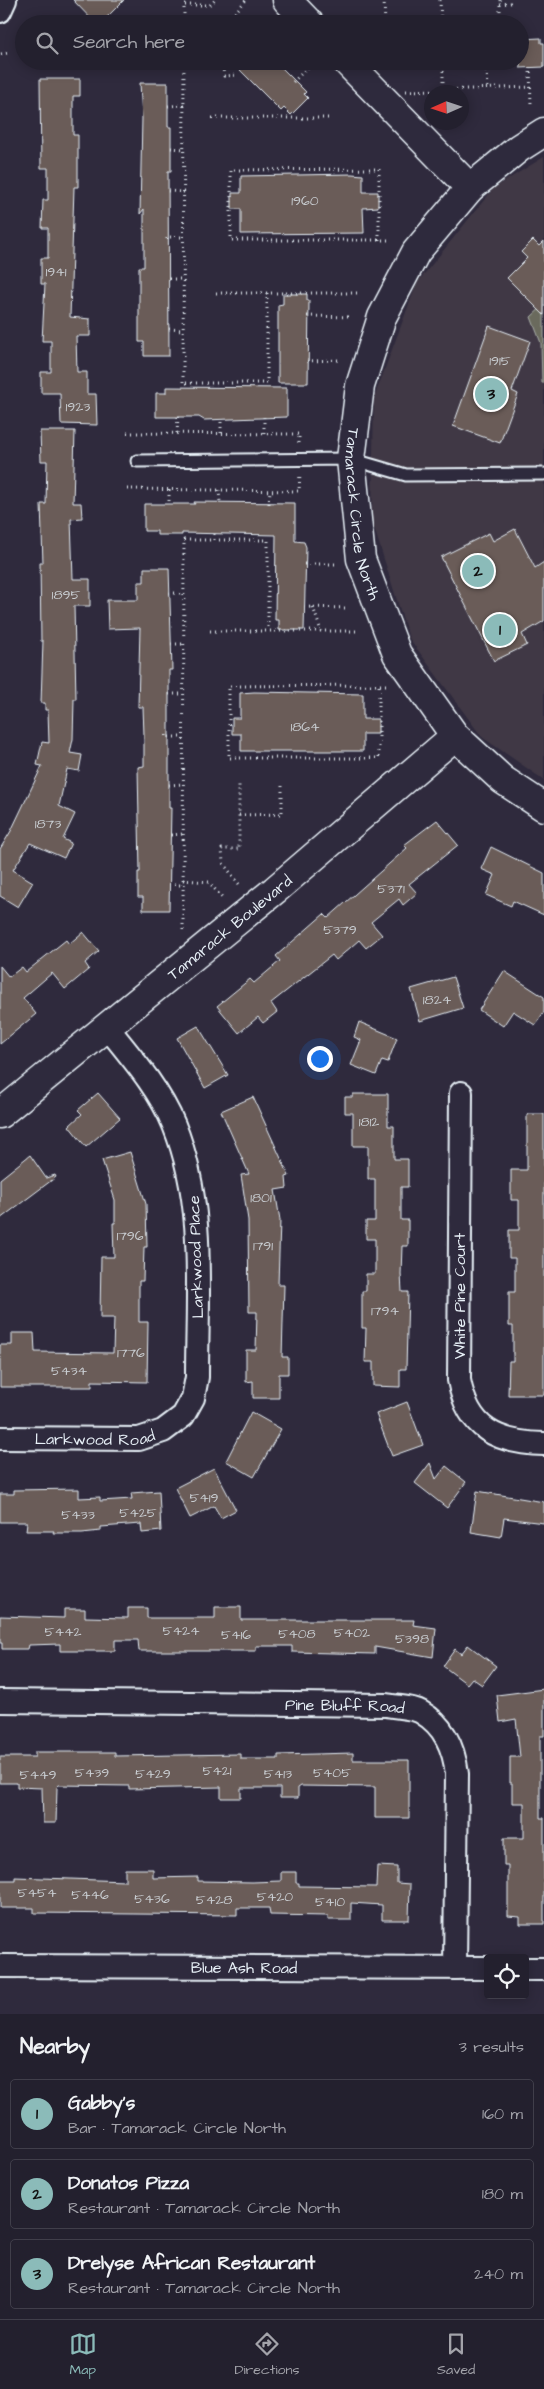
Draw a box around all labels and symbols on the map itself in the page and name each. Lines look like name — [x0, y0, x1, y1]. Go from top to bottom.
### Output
north arrow — [424, 85, 469, 130]
house number: 1960 — [291, 191, 319, 211]
house number: 1941 — [45, 262, 67, 282]
house number: 1915 — [489, 351, 511, 371]
pin: 3 — [475, 375, 507, 413]
house number: 1923 — [66, 397, 90, 417]
street label: Tamarack Circle North — [339, 426, 386, 603]
pin: 2 — [462, 552, 494, 590]
house number: 1895 — [52, 585, 80, 605]
pin: 1 — [484, 611, 516, 649]
house number: 1864 — [290, 717, 320, 737]
house number: 1873 — [35, 814, 61, 834]
street label: Tamarack Boulevard — [163, 870, 297, 985]
house number: 5371 — [377, 879, 405, 899]
house number: 5379 — [323, 920, 357, 940]
house number: 1824 — [423, 990, 452, 1010]
your location — [307, 1046, 333, 1072]
house number: 1812 — [359, 1112, 379, 1132]
house number: 1801 — [250, 1188, 272, 1208]
street label: Larkwood Place — [183, 1195, 209, 1319]
house number: 1796 — [116, 1226, 144, 1246]
street label: White Pine Court — [449, 1232, 471, 1359]
house number: 1791 — [253, 1236, 273, 1256]
house number: 1794 — [371, 1301, 399, 1321]
house number: 1776 — [117, 1343, 145, 1363]
house number: 5434 — [51, 1361, 88, 1381]
street label: Larkwood Road — [35, 1424, 158, 1451]
house number: 5419 — [189, 1488, 219, 1508]
house number: 5425 — [119, 1503, 157, 1523]
house number: 5433 — [61, 1505, 95, 1525]
house number: 5424 — [163, 1621, 200, 1641]
house number: 5442 — [45, 1622, 81, 1642]
house number: 5402 — [334, 1623, 370, 1643]
house number: 5408 — [278, 1624, 316, 1644]
house number: 5416 — [221, 1625, 251, 1645]
house number: 5398 — [395, 1629, 429, 1649]
street label: Pine Bluff Road — [285, 1694, 406, 1719]
house number: 5421 — [202, 1761, 232, 1781]
house number: 5439 — [75, 1763, 109, 1783]
house number: 5405 — [313, 1763, 351, 1783]
house number: 5429 — [135, 1764, 171, 1784]
house number: 5413 — [264, 1764, 292, 1784]
house number: 5449 — [20, 1765, 56, 1785]
house number: 5454 — [18, 1883, 57, 1903]
house number: 5446 — [71, 1885, 109, 1905]
house number: 5420 — [257, 1887, 293, 1907]
house number: 5436 — [134, 1889, 170, 1909]
house number: 5428 — [196, 1890, 232, 1910]
house number: 5410 — [315, 1892, 345, 1912]
street label: Blue Ash Road — [191, 1957, 297, 1979]

